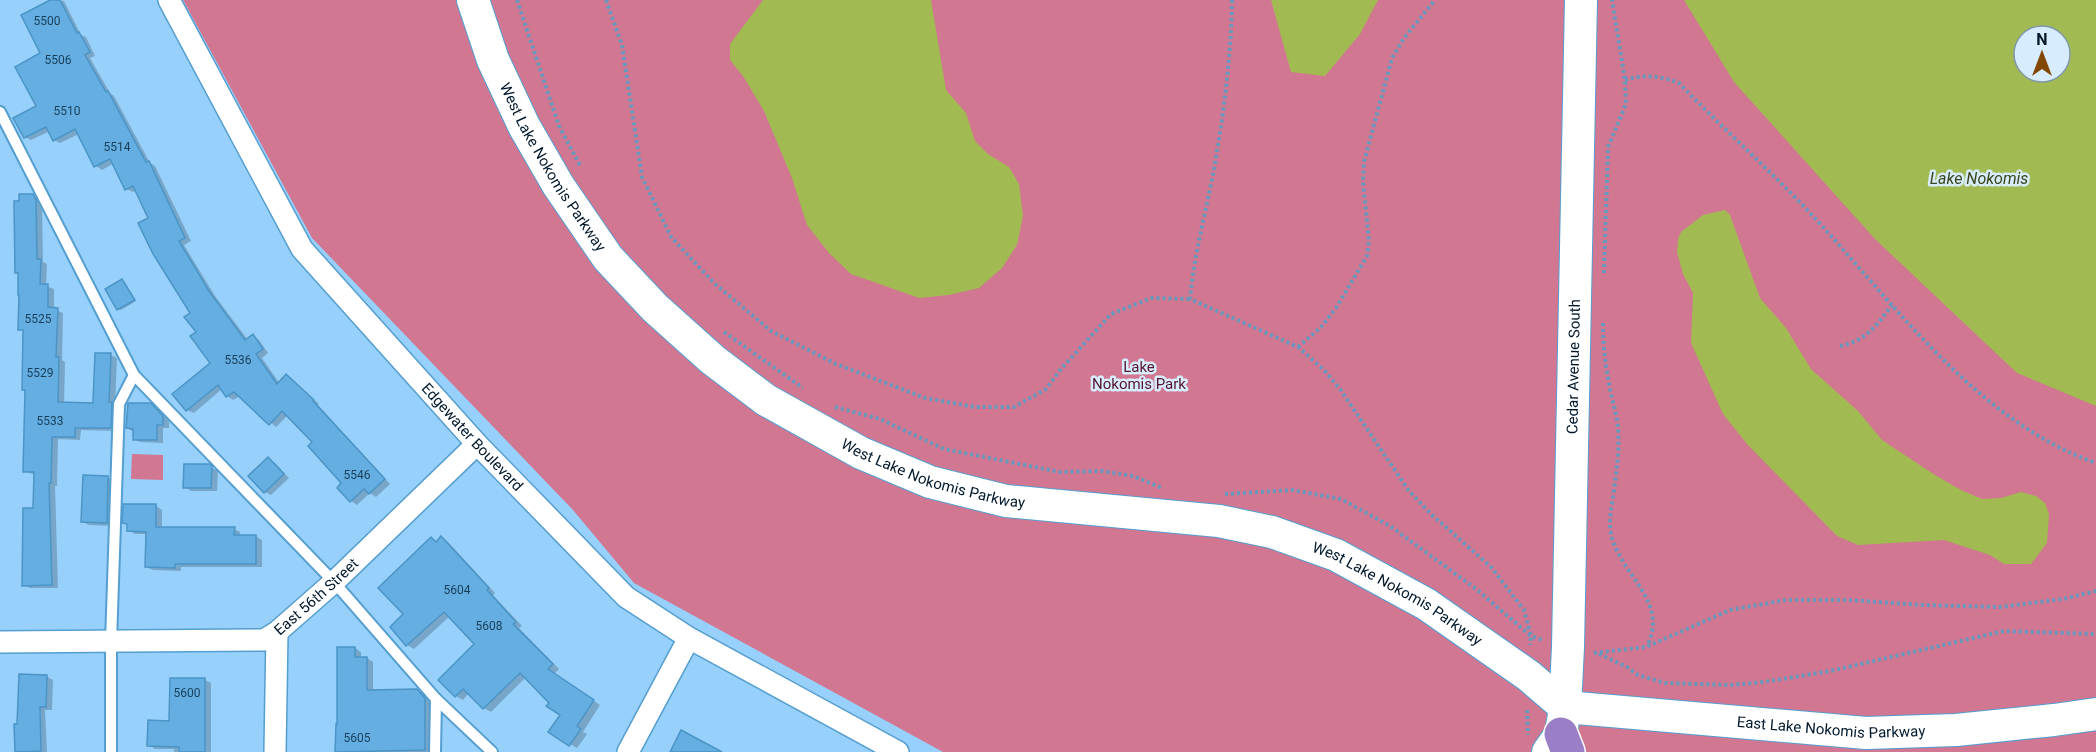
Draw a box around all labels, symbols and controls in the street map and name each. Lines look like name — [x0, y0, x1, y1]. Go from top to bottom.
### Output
house number: 5500 — [34, 14, 61, 28]
north arrow — [2012, 24, 2072, 84]
text: N — [2036, 30, 2048, 49]
house number: 5506 — [45, 53, 72, 67]
street label: West Lake Nokomis Parkway — [496, 80, 610, 255]
house number: 5510 — [54, 104, 81, 118]
house number: 5514 — [104, 140, 131, 154]
water label: Lake Nokomis — [1930, 169, 2028, 188]
street label: Cedar Avenue South — [1563, 299, 1584, 434]
house number: 5525 — [25, 312, 52, 326]
house number: 5536 — [225, 353, 252, 367]
park label: Lake Nokomis Park — [1092, 358, 1186, 393]
house number: 5529 — [27, 366, 53, 380]
street label: Edgewater Boulevard — [418, 379, 527, 495]
house number: 5533 — [37, 414, 63, 428]
street label: West Lake Nokomis Parkway — [838, 435, 1026, 512]
house number: 5546 — [344, 468, 371, 482]
street label: West Lake Nokomis Parkway — [1310, 538, 1486, 649]
street label: East 56th Street — [271, 555, 362, 639]
house number: 5604 — [444, 583, 471, 597]
house number: 5608 — [476, 619, 503, 633]
house number: 5600 — [174, 686, 201, 700]
street label: East Lake Nokomis Parkway — [1736, 713, 1926, 742]
house number: 5605 — [344, 731, 371, 745]

